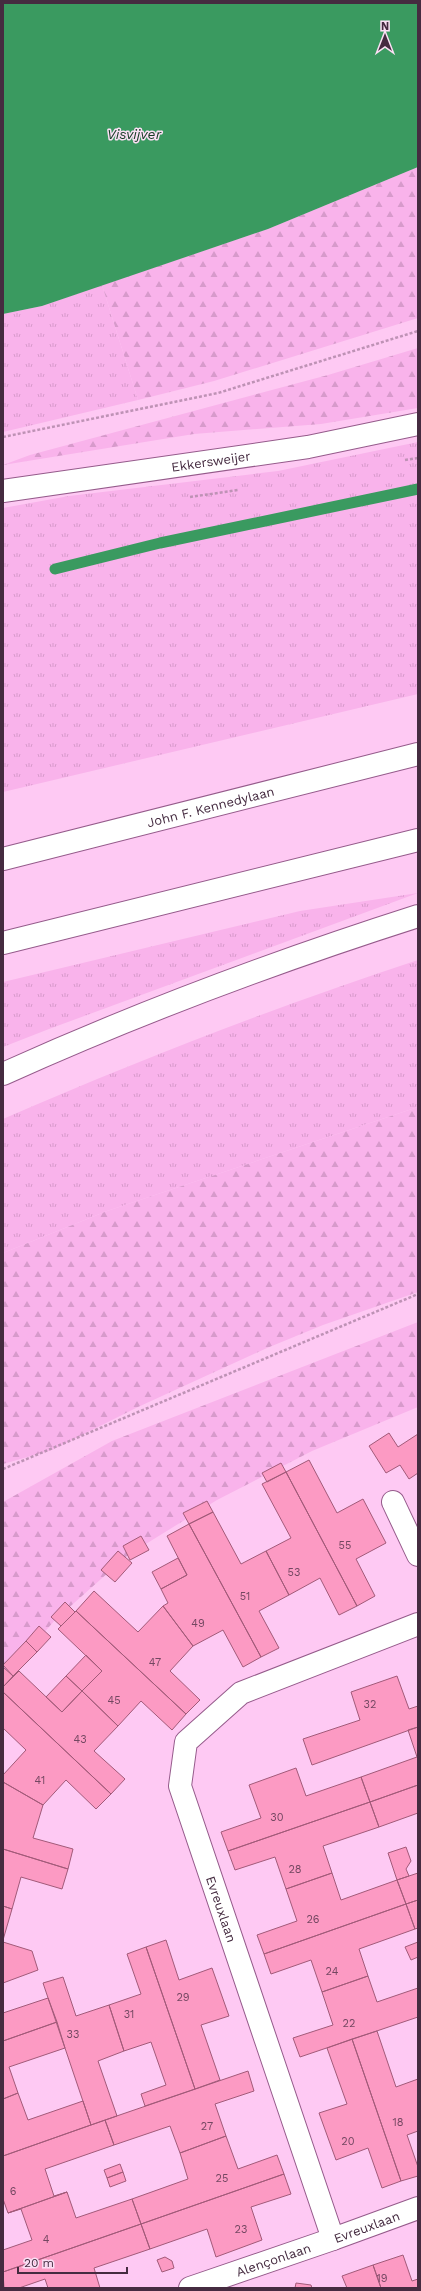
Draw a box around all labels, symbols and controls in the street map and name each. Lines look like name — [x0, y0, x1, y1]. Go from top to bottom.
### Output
north arrow — [365, 16, 405, 56]
text: N — [381, 20, 389, 33]
water label: Visvijver — [107, 126, 162, 142]
street label: Ekkersweijer — [170, 448, 251, 474]
street label: John F. Kennedylaan — [145, 783, 276, 830]
house number: 55 — [339, 1539, 351, 1552]
house number: 53 — [288, 1566, 300, 1579]
house number: 51 — [240, 1590, 250, 1603]
house number: 49 — [191, 1617, 205, 1630]
house number: 47 — [149, 1656, 161, 1669]
house number: 45 — [107, 1694, 121, 1707]
house number: 32 — [364, 1698, 376, 1711]
house number: 43 — [73, 1733, 87, 1746]
house number: 41 — [35, 1774, 45, 1787]
house number: 30 — [270, 1811, 284, 1824]
house number: 28 — [288, 1863, 302, 1876]
street label: Evreuxlaan — [203, 1874, 240, 1944]
house number: 26 — [306, 1913, 320, 1926]
house number: 24 — [326, 1965, 339, 1978]
house number: 29 — [176, 1991, 190, 2004]
house number: 31 — [124, 2008, 134, 2021]
house number: 22 — [343, 2017, 355, 2030]
house number: 33 — [67, 2028, 79, 2041]
house number: 18 — [392, 2116, 404, 2129]
house number: 27 — [201, 2120, 213, 2133]
house number: 20 — [341, 2135, 355, 2148]
house number: 25 — [216, 2172, 228, 2185]
house number: 6 — [10, 2185, 17, 2198]
street label: Evreuxlaan — [332, 2208, 402, 2246]
house number: 23 — [235, 2223, 247, 2236]
house number: 4 — [43, 2233, 50, 2246]
street label: Alençonlaan — [234, 2240, 313, 2279]
scale bar — [18, 2249, 127, 2275]
text: 20 m — [24, 2256, 54, 2270]
house number: 19 — [376, 2272, 388, 2285]

